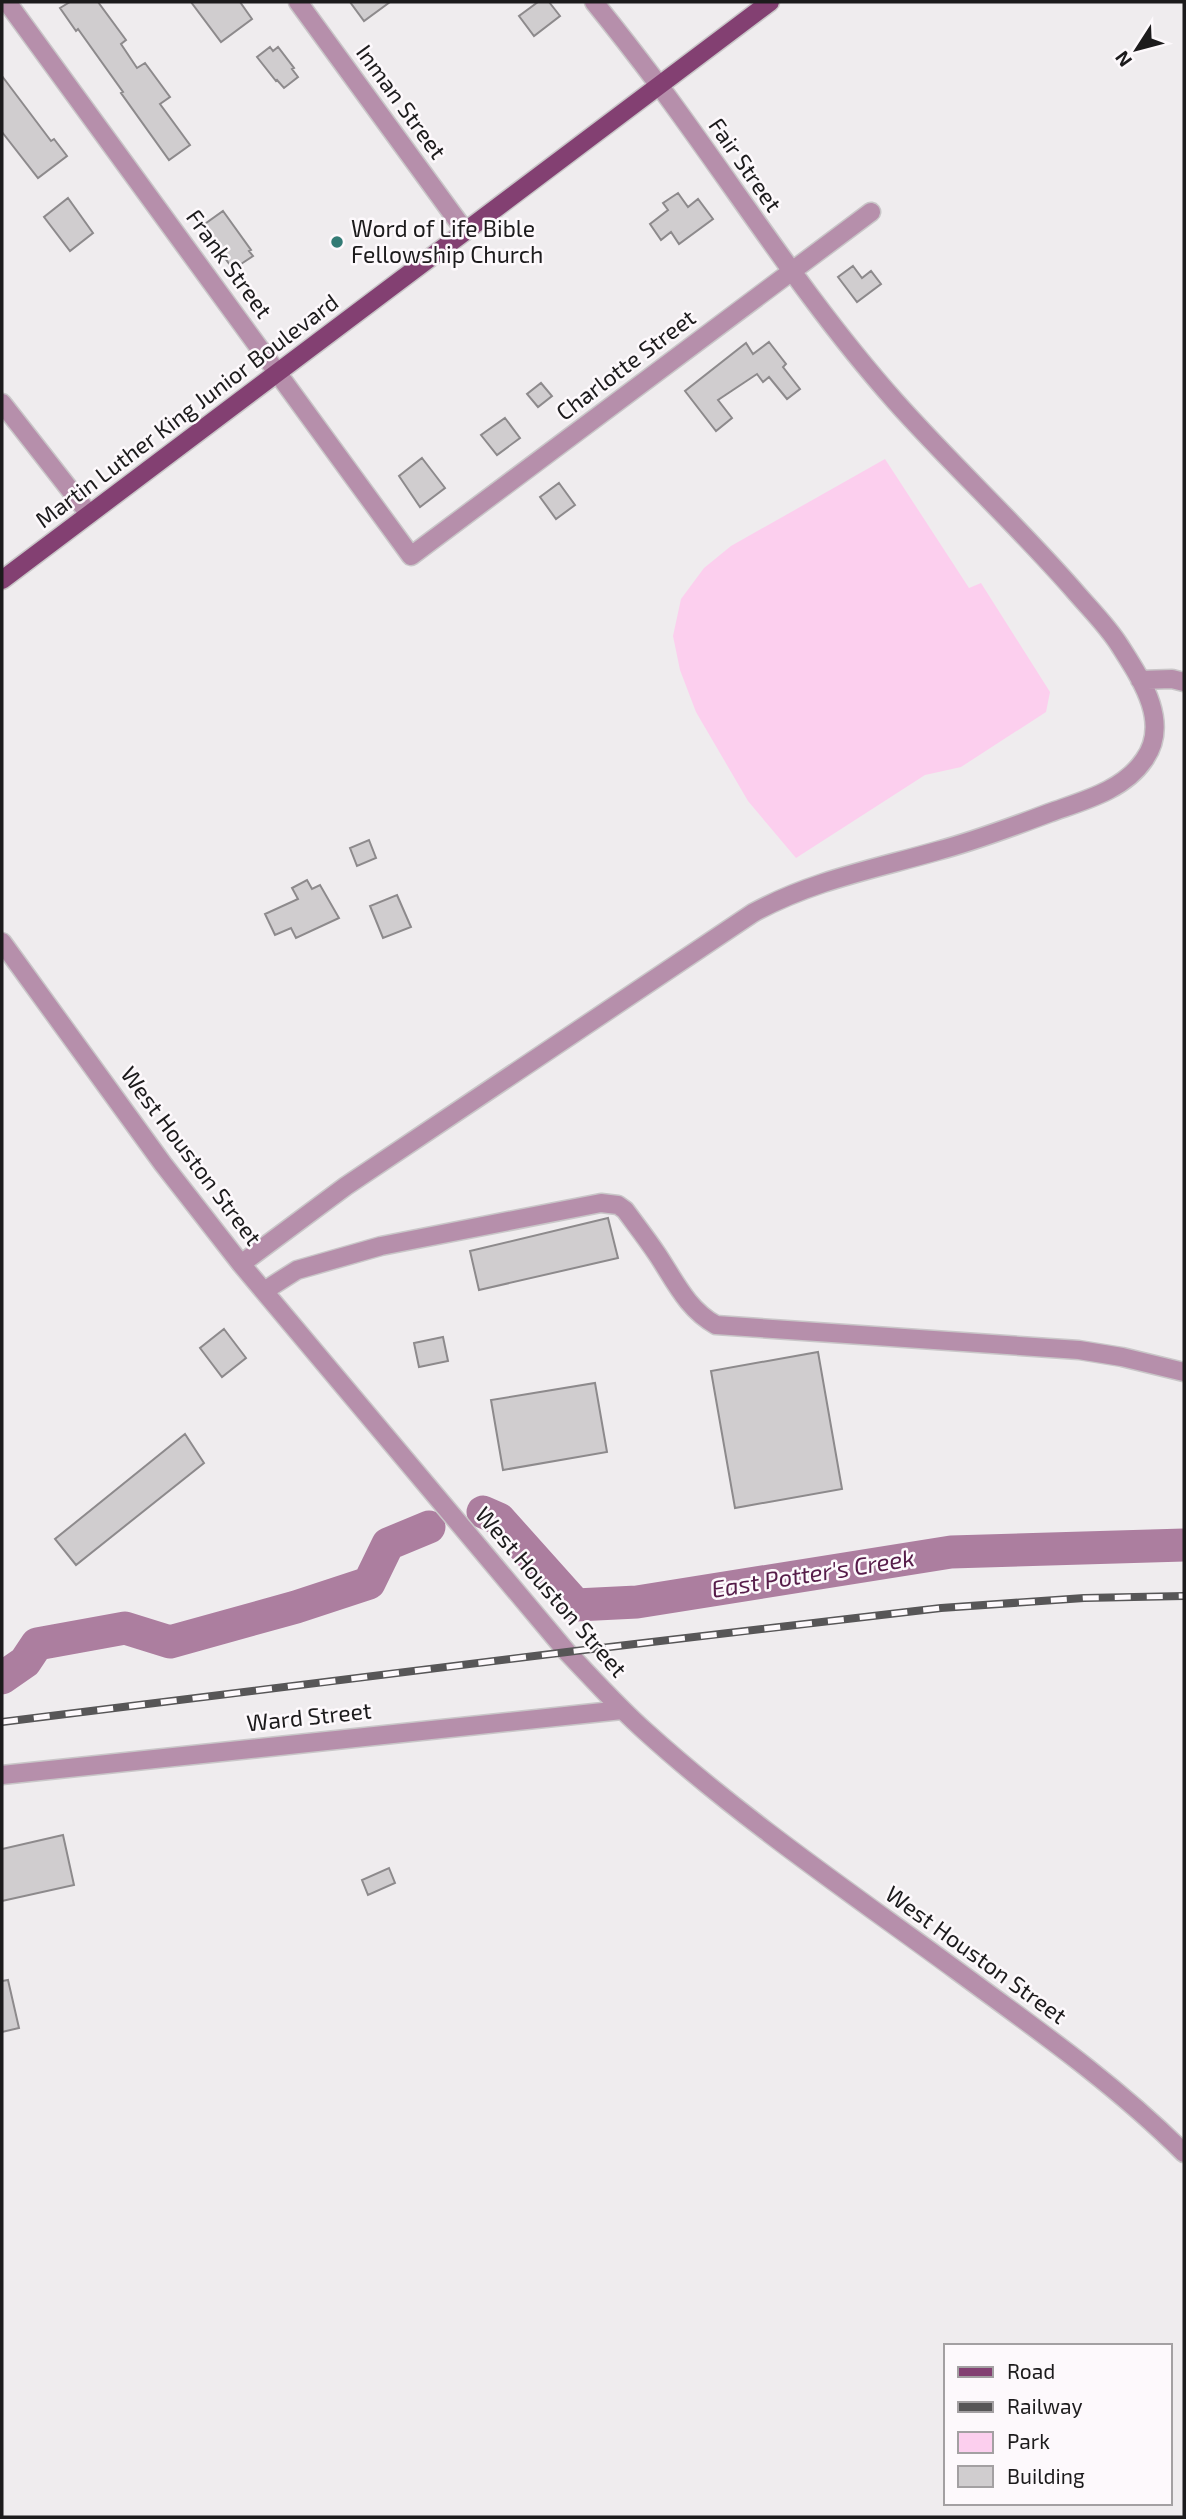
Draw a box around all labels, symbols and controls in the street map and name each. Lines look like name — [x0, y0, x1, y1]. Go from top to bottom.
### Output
north arrow — [1102, 14, 1172, 84]
street label: Inman Street — [351, 39, 453, 164]
text: N — [1110, 47, 1136, 72]
street label: Fair Street — [703, 112, 788, 217]
street label: Frank Street — [181, 204, 279, 324]
place label: Word of Life Bible Fellowship Church — [351, 214, 543, 268]
marker: Word of Life Bible Fellowship Church — [329, 234, 345, 250]
street label: Martin Luther King Junior Boulevard — [30, 287, 343, 533]
street label: Charlotte Street — [550, 303, 701, 426]
street label: West Houston Street — [115, 1060, 268, 1251]
street label: West Houston Street — [470, 1500, 634, 1683]
water label: East Potter's Creek — [709, 1542, 916, 1603]
street label: Ward Street — [245, 1696, 373, 1736]
street label: West Houston Street — [881, 1879, 1073, 2029]
legend — [944, 2344, 1172, 2505]
text: Road — [1007, 2358, 1055, 2383]
text: Railway — [1007, 2393, 1083, 2418]
text: Park — [1007, 2428, 1050, 2453]
text: Building — [1007, 2463, 1085, 2488]

